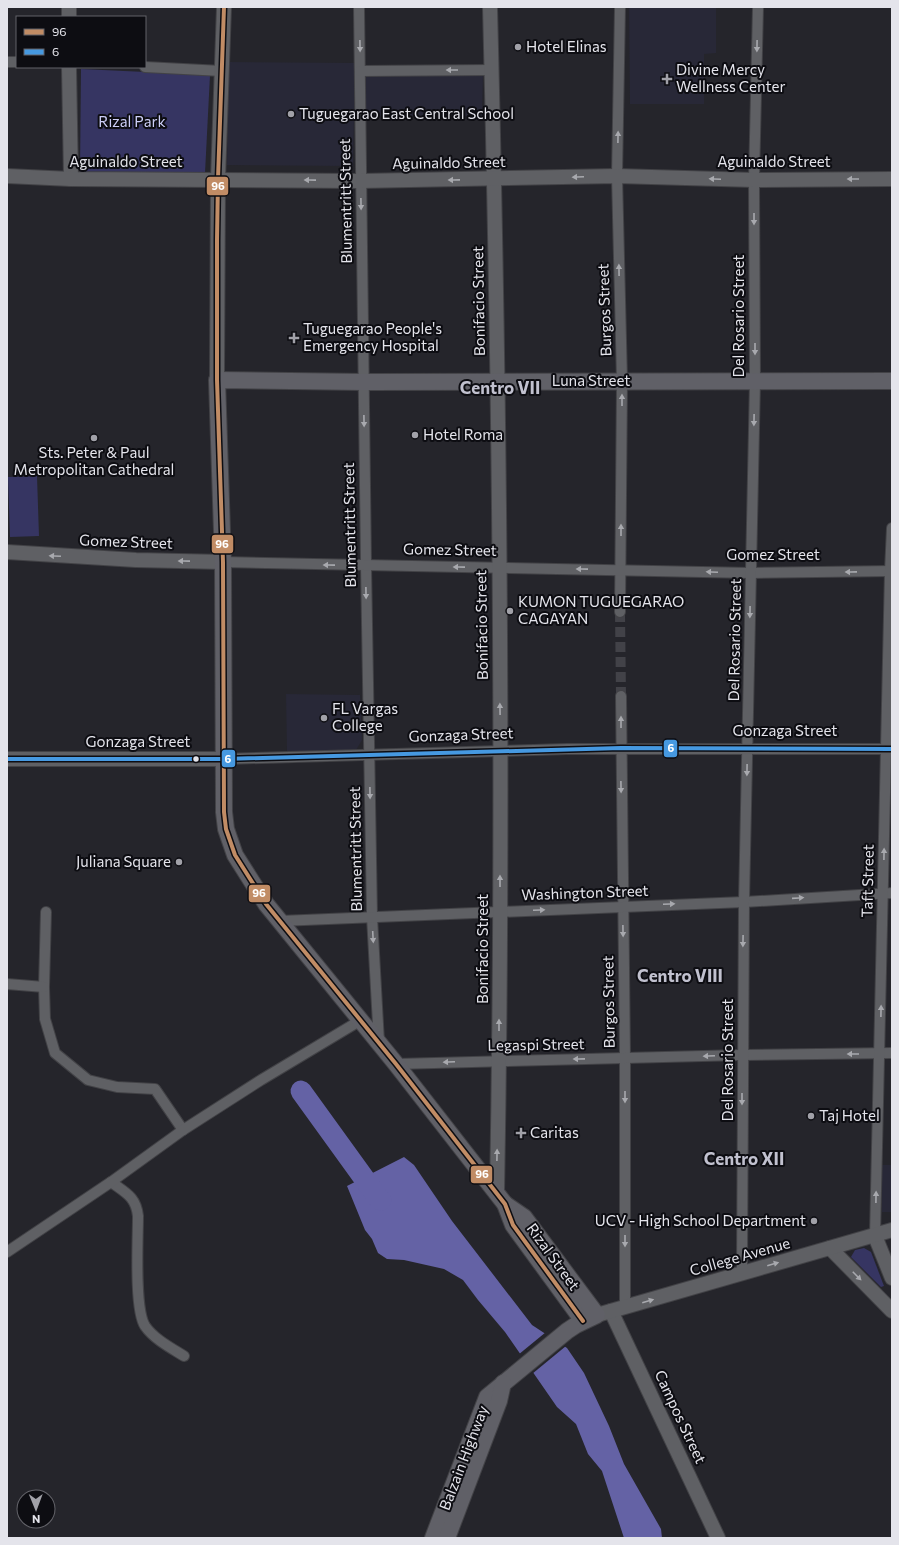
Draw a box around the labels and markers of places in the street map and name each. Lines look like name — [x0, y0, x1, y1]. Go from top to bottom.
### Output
place label: Hotel Elinas — [526, 37, 607, 55]
marker: Hotel Elinas — [513, 42, 523, 52]
place label: Divine Mercy Wellness Center — [676, 60, 786, 95]
marker: Divine Mercy Wellness Center — [661, 73, 673, 85]
place label: Tuguegarao East Central School — [299, 104, 514, 122]
marker: Tuguegarao East Central School — [286, 109, 296, 119]
place label: Tuguegarao People's Emergency Hospital — [303, 319, 442, 354]
marker: Tuguegarao People's Emergency Hospital — [288, 332, 300, 344]
place label: Hotel Roma — [423, 425, 503, 443]
marker: Hotel Roma — [410, 430, 420, 440]
marker: Sts. Peter & Paul Metropolitan Cathedral — [89, 433, 99, 443]
place label: Sts. Peter & Paul Metropolitan Cathedral — [14, 443, 174, 478]
place label: KUMON TUGUEGARAO CAGAYAN — [518, 592, 684, 627]
marker: KUMON TUGUEGARAO CAGAYAN — [505, 606, 515, 616]
place label: FL Vargas College — [332, 699, 398, 734]
marker: FL Vargas College — [319, 713, 329, 723]
unlabelled marker — [191, 754, 201, 764]
place label: Juliana Square — [76, 852, 171, 870]
marker: Juliana Square — [174, 857, 184, 867]
place label: Taj Hotel — [819, 1106, 880, 1124]
marker: Taj Hotel — [806, 1111, 816, 1121]
place label: Caritas — [530, 1123, 579, 1141]
marker: Caritas — [515, 1127, 527, 1139]
place label: UCV - High School Department — [595, 1211, 806, 1229]
marker: UCV - High School Department — [809, 1216, 819, 1226]

